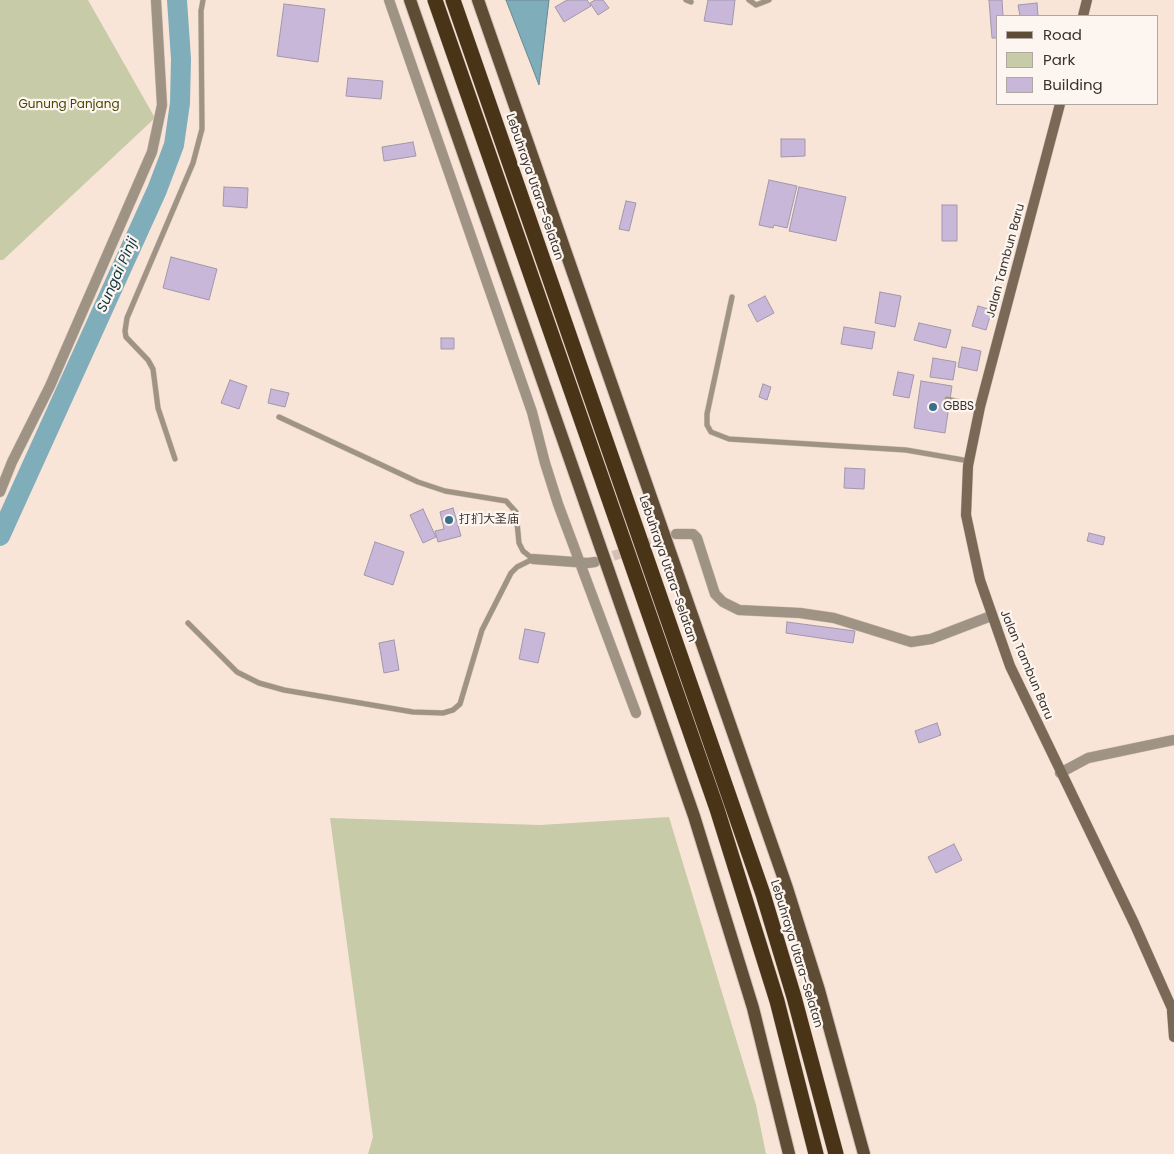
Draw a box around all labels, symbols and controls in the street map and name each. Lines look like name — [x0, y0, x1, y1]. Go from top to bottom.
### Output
legend — [996, 15, 1159, 105]
text: Road — [1043, 24, 1082, 45]
text: Park — [1043, 49, 1075, 70]
text: Building — [1043, 74, 1103, 95]
park label: Gunung Panjang — [19, 98, 119, 112]
street label: Lebuhraya Utara–Selatan — [502, 112, 566, 262]
street label: Jalan Tambun Baru — [984, 202, 1028, 320]
water label: Sungai Pinji — [94, 235, 142, 315]
place label: GBBS — [943, 400, 974, 414]
marker: GBBS — [927, 401, 939, 413]
street label: Lebuhraya Utara–Selatan — [635, 494, 699, 644]
place label: 打扪大圣庙 — [459, 513, 519, 527]
marker: 打扪大圣庙 — [443, 514, 455, 526]
street label: Jalan Tambun Baru — [996, 608, 1056, 722]
street label: Lebuhraya Utara–Selatan — [767, 878, 825, 1030]

